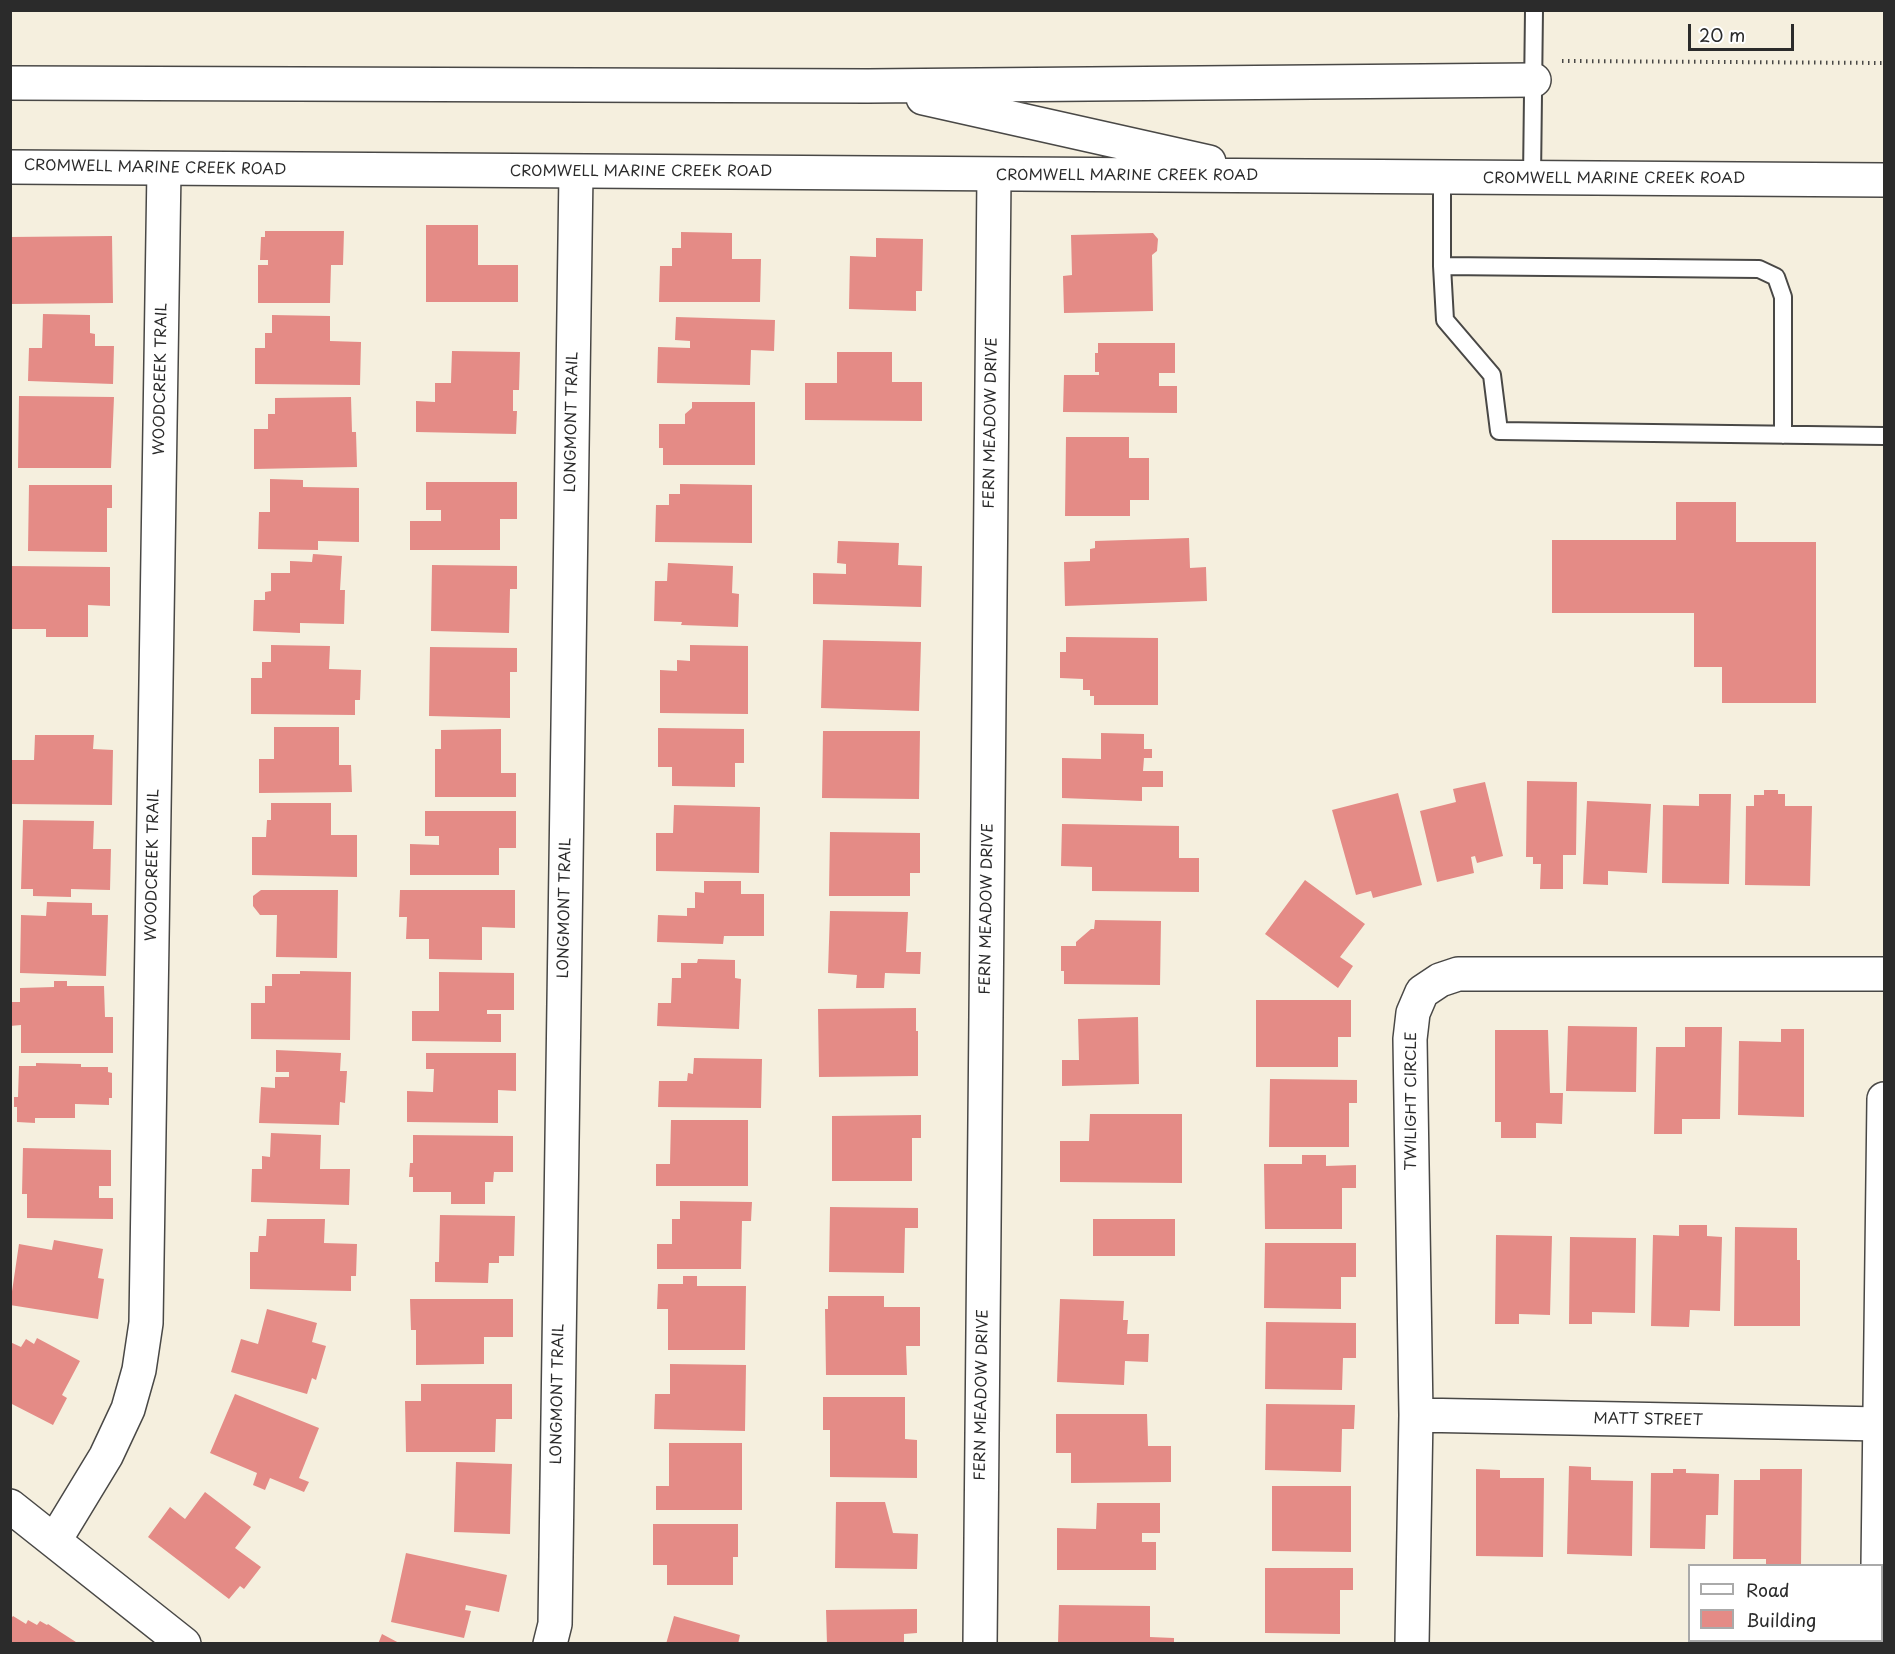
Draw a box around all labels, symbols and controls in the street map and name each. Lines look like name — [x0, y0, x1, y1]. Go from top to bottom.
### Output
scale bar — [1691, 12, 1798, 50]
text: 20 m — [1699, 21, 1745, 48]
street label: CROMWELL MARINE CREEK ROAD — [24, 157, 286, 179]
street label: CROMWELL MARINE CREEK ROAD — [510, 163, 772, 181]
street label: CROMWELL MARINE CREEK ROAD — [996, 167, 1258, 185]
street label: CROMWELL MARINE CREEK ROAD — [1483, 170, 1745, 188]
street label: WOODCREEK TRAIL — [151, 303, 171, 455]
street label: FERN MEADOW DRIVE — [981, 337, 1001, 509]
street label: LONGMONT TRAIL — [562, 351, 582, 493]
street label: WOODCREEK TRAIL — [143, 789, 163, 941]
street label: FERN MEADOW DRIVE — [977, 823, 997, 995]
street label: LONGMONT TRAIL — [555, 837, 575, 979]
street label: TWILIGHT CIRCLE — [1403, 1031, 1421, 1171]
street label: FERN MEADOW DRIVE — [972, 1309, 992, 1481]
street label: LONGMONT TRAIL — [548, 1323, 568, 1465]
street label: MATT STREET — [1593, 1410, 1703, 1430]
legend — [1688, 1564, 1883, 1642]
text: Road — [1746, 1576, 1790, 1603]
text: Building — [1746, 1606, 1816, 1633]

